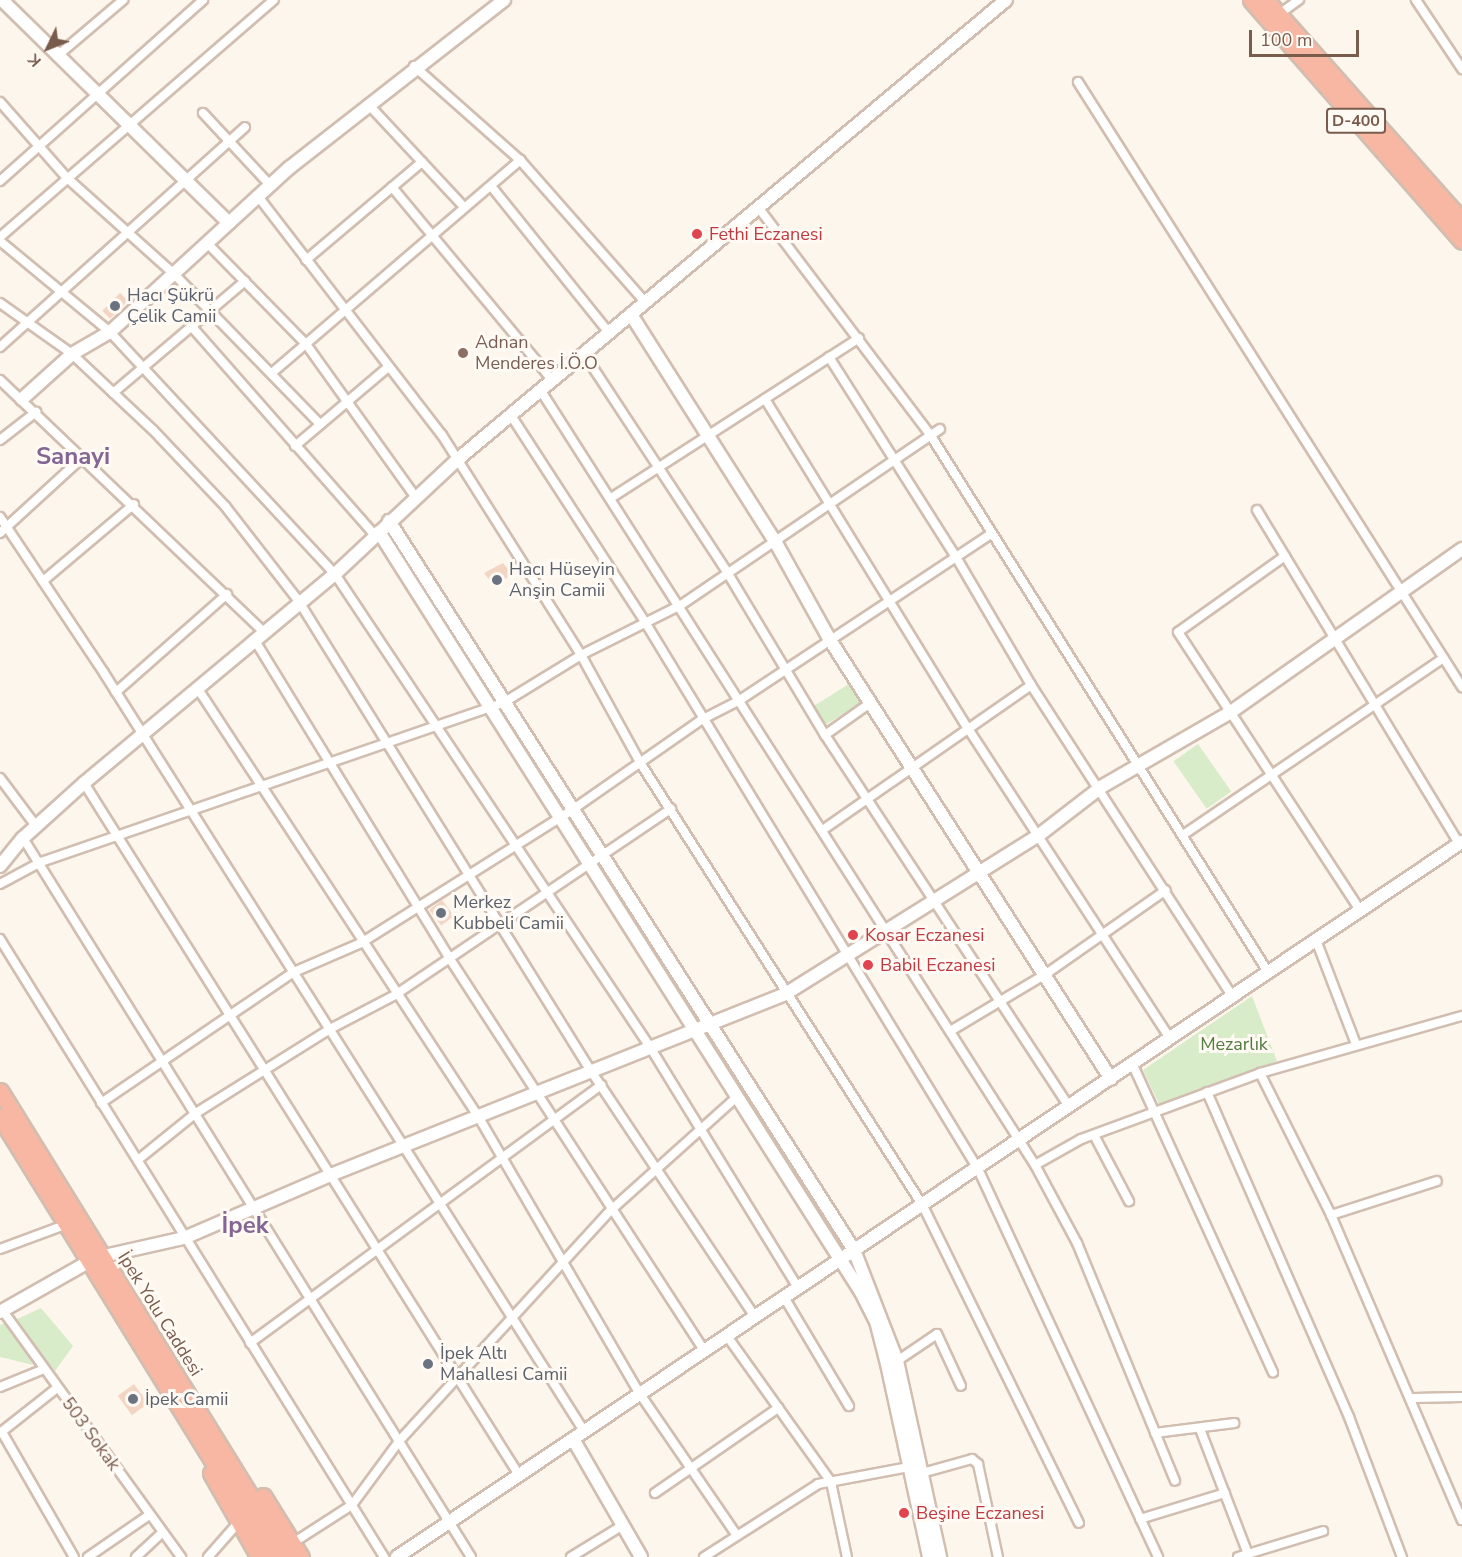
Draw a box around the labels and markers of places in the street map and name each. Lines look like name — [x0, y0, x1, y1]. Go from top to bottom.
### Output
place label: Fethi Eczanesi — [709, 223, 823, 245]
marker: Fethi Eczanesi — [690, 227, 704, 241]
place label: Hacı Şükrü Çelik Camii — [127, 285, 216, 328]
marker: Hacı Şükrü Çelik Camii — [108, 299, 122, 313]
place label: Adnan Menderes İ.Ö.O — [475, 332, 598, 374]
marker: Adnan Menderes İ.Ö.O — [456, 346, 470, 360]
place label: Hacı Hüseyin Anşin Camii — [509, 559, 615, 602]
marker: Hacı Hüseyin Anşin Camii — [490, 573, 504, 587]
place label: Merkez Kubbeli Camii — [453, 892, 564, 934]
marker: Merkez Kubbeli Camii — [434, 906, 448, 920]
place label: Kosar Eczanesi — [865, 924, 984, 946]
marker: Kosar Eczanesi — [846, 928, 860, 942]
place label: Babil Eczanesi — [880, 954, 996, 976]
marker: Babil Eczanesi — [861, 958, 875, 972]
place label: İpek Altı Mahallesi Camii — [440, 1343, 567, 1386]
marker: İpek Altı Mahallesi Camii — [421, 1357, 435, 1371]
place label: İpek Camii — [145, 1388, 228, 1410]
marker: İpek Camii — [126, 1392, 140, 1406]
place label: Beşine Eczanesi — [916, 1502, 1044, 1524]
marker: Beşine Eczanesi — [897, 1506, 911, 1520]

